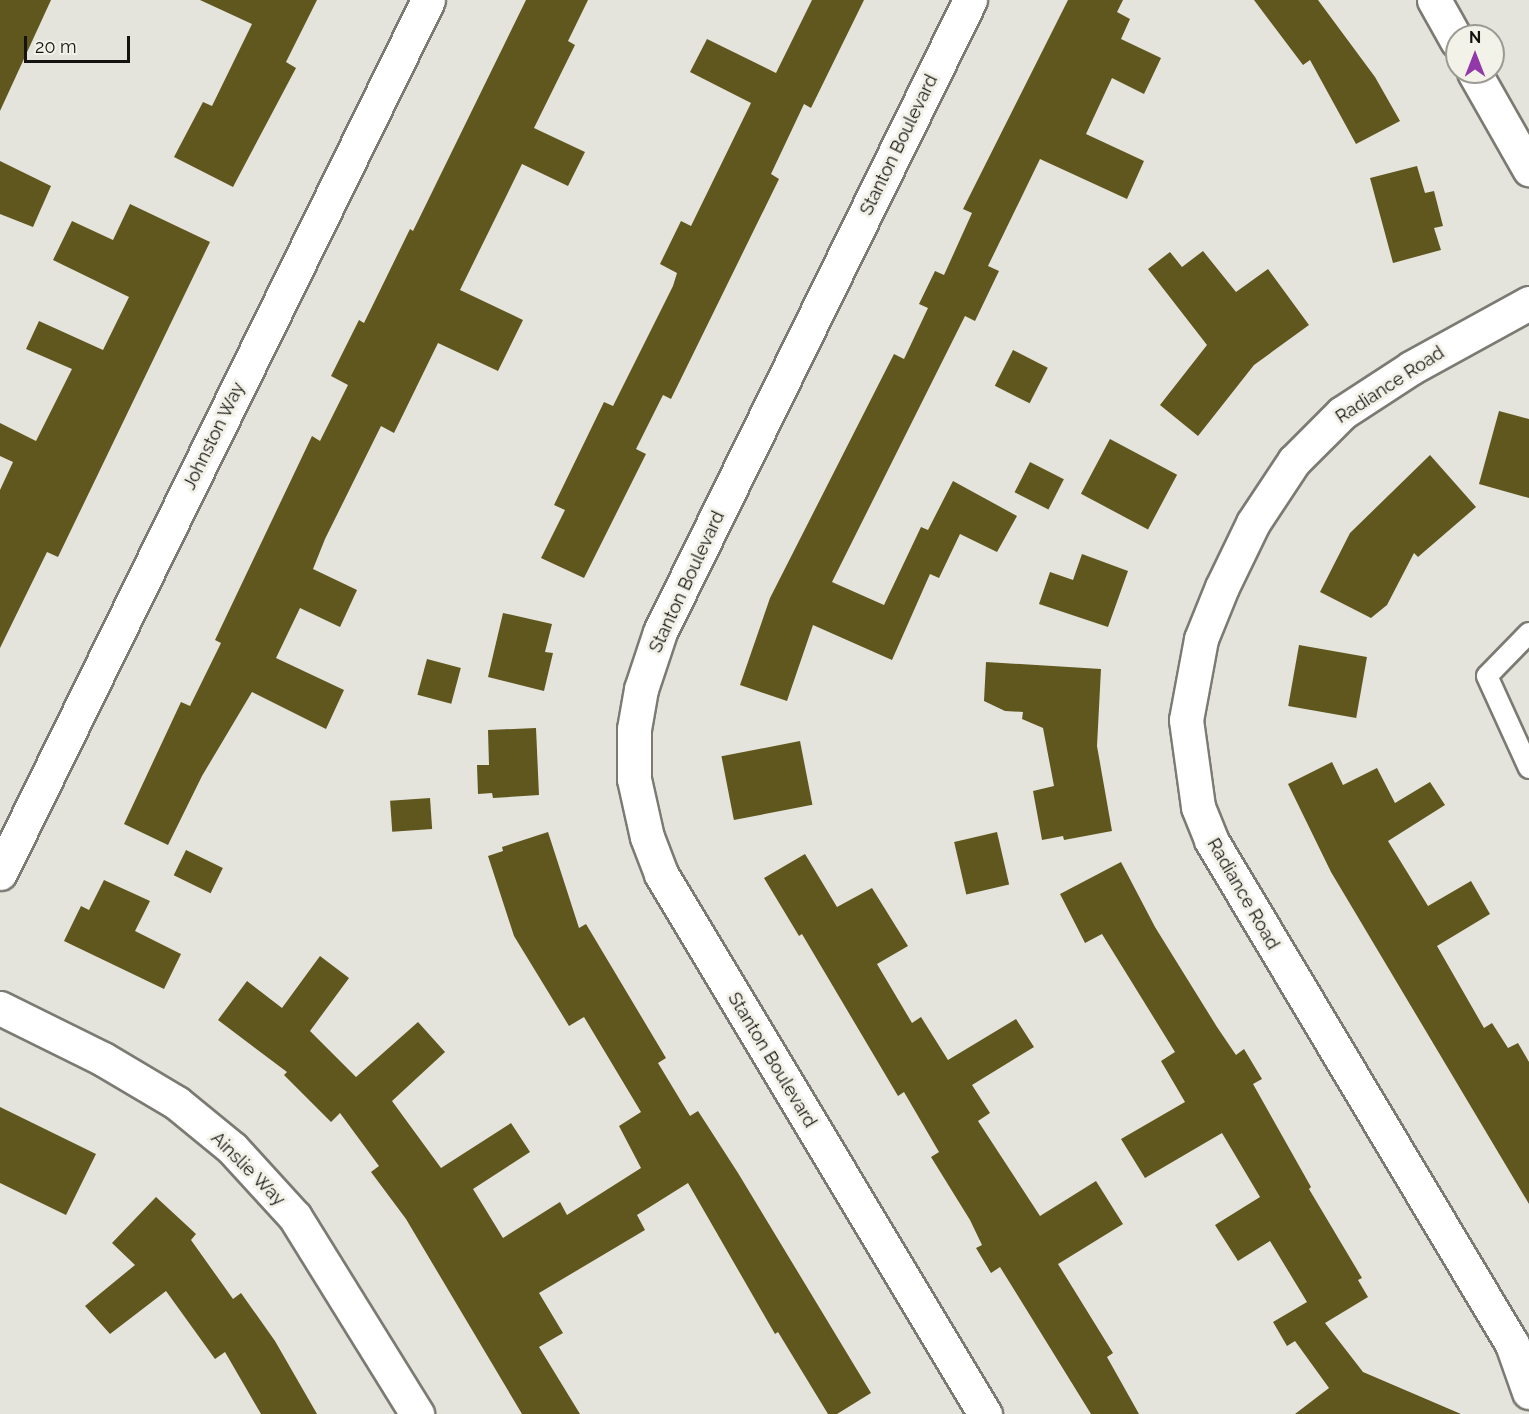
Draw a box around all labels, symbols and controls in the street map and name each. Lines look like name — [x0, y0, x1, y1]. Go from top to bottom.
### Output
scale bar — [27, 24, 134, 62]
north arrow — [1445, 24, 1505, 84]
text: N — [1469, 28, 1481, 47]
text: 20 m — [35, 36, 77, 57]
street label: Stanton Boulevard — [856, 71, 942, 219]
street label: Radiance Road — [1332, 342, 1448, 428]
street label: Johnston Way — [178, 378, 250, 494]
street label: Stanton Boulevard — [645, 508, 729, 656]
street label: Radiance Road — [1202, 834, 1284, 954]
street label: Stanton Boulevard — [723, 989, 821, 1131]
street label: Ainslie Way — [206, 1127, 290, 1211]

